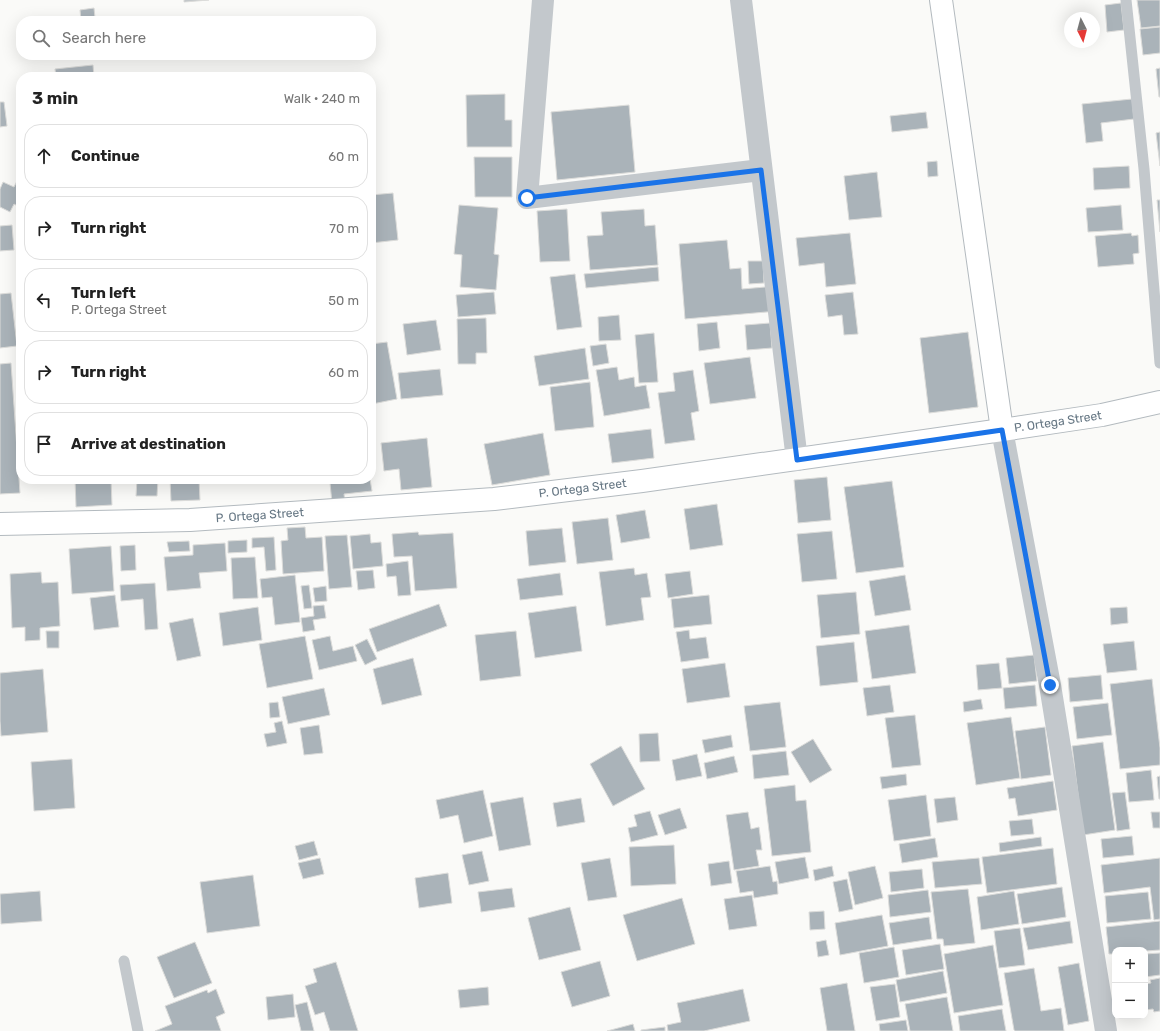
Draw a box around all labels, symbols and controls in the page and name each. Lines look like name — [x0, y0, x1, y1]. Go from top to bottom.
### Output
north arrow — [1064, 12, 1100, 48]
search box — [16, 16, 376, 60]
icon: search — [30, 27, 52, 49]
text: Search here — [62, 29, 146, 47]
text: 3 min — [32, 88, 78, 108]
text: Walk · 240 m — [284, 91, 360, 106]
icon: ahead — [33, 145, 55, 167]
text: Continue — [71, 147, 140, 165]
text: 60 m — [328, 149, 359, 164]
route start — [518, 189, 536, 207]
icon: right — [33, 217, 55, 239]
text: Turn right — [71, 219, 146, 237]
text: 70 m — [329, 221, 359, 236]
text: Turn left — [71, 284, 136, 302]
icon: left — [33, 289, 55, 311]
text: 50 m — [328, 293, 359, 308]
text: P. Ortega Street — [71, 302, 167, 317]
icon: right — [33, 361, 55, 383]
text: Turn right — [71, 363, 146, 381]
text: 60 m — [328, 365, 359, 380]
street label: P. Ortega Street — [1013, 408, 1103, 435]
icon: arrive — [33, 433, 55, 455]
text: Arrive at destination — [71, 435, 226, 453]
street label: P. Ortega Street — [538, 476, 628, 501]
street label: P. Ortega Street — [215, 505, 305, 525]
route end — [1041, 676, 1059, 694]
map controls — [1112, 947, 1148, 1019]
button: + — [1112, 947, 1148, 983]
button: − — [1112, 983, 1148, 1019]

